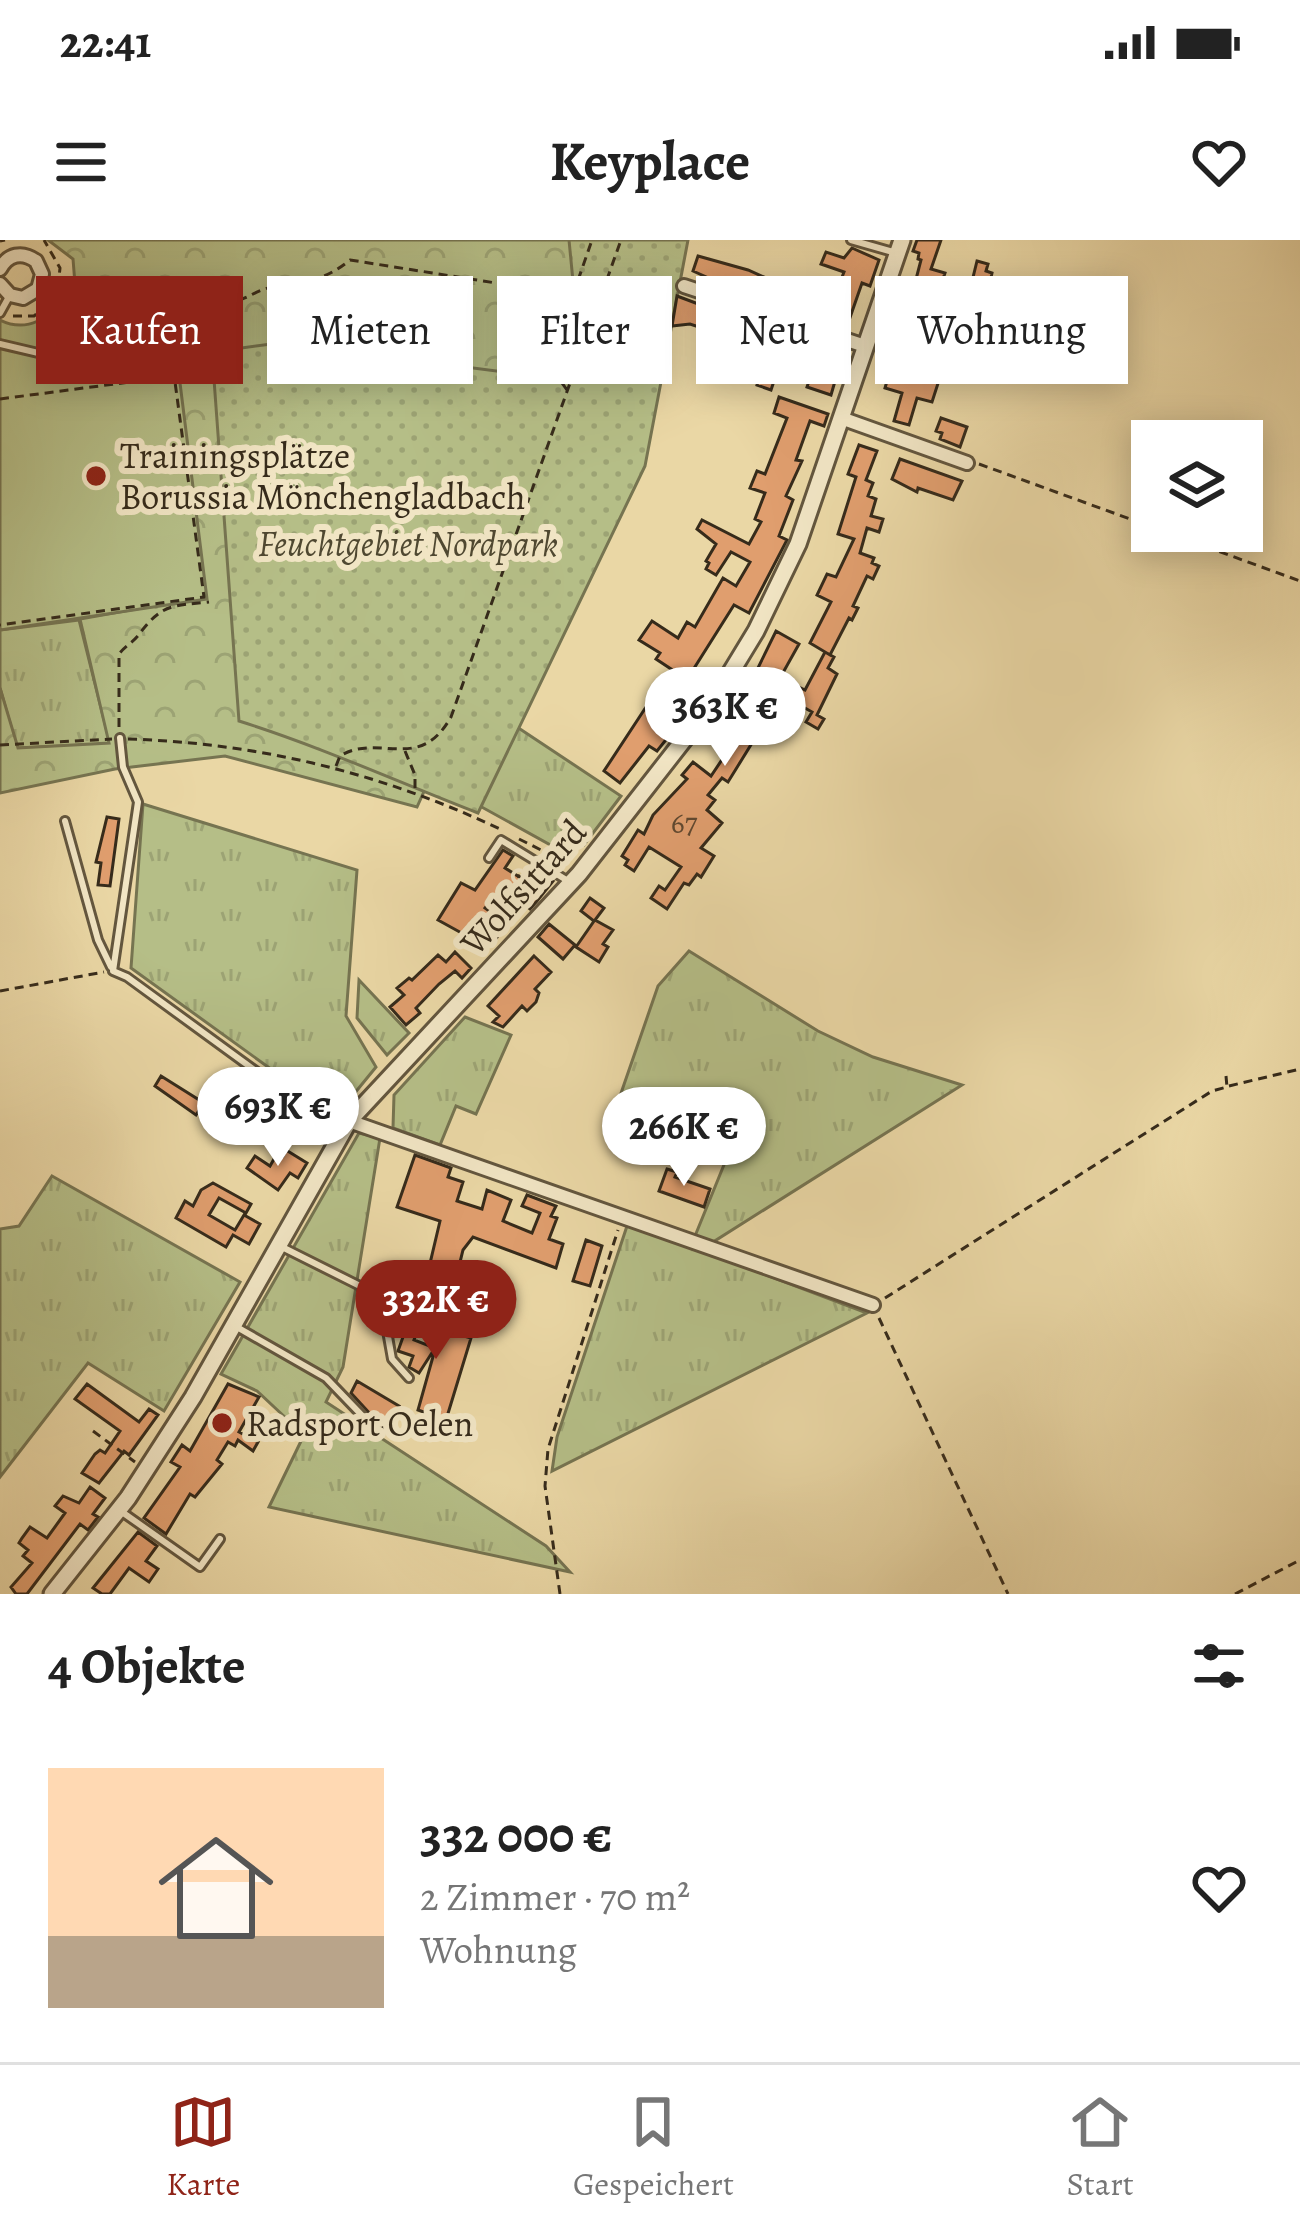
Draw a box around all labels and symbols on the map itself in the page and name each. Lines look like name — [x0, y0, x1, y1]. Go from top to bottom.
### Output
place label: Trainingsplätze Borussia Mönchengladbach — [120, 431, 526, 521]
marker: Trainingsplätze Borussia Mönchengladbach — [83, 463, 109, 489]
park label: Feuchtgebiet Nordpark — [258, 519, 558, 568]
pin: 363K € — [627, 667, 823, 769]
house number: 67 — [671, 803, 698, 843]
street label: Wolfsittard — [448, 808, 598, 966]
pin: 693K € — [180, 1067, 376, 1169]
pin: 266K € — [586, 1087, 782, 1189]
pin: 332K € — [338, 1260, 534, 1362]
place label: Radsport Oelen — [246, 1399, 473, 1448]
marker: Radsport Oelen — [209, 1410, 235, 1436]

